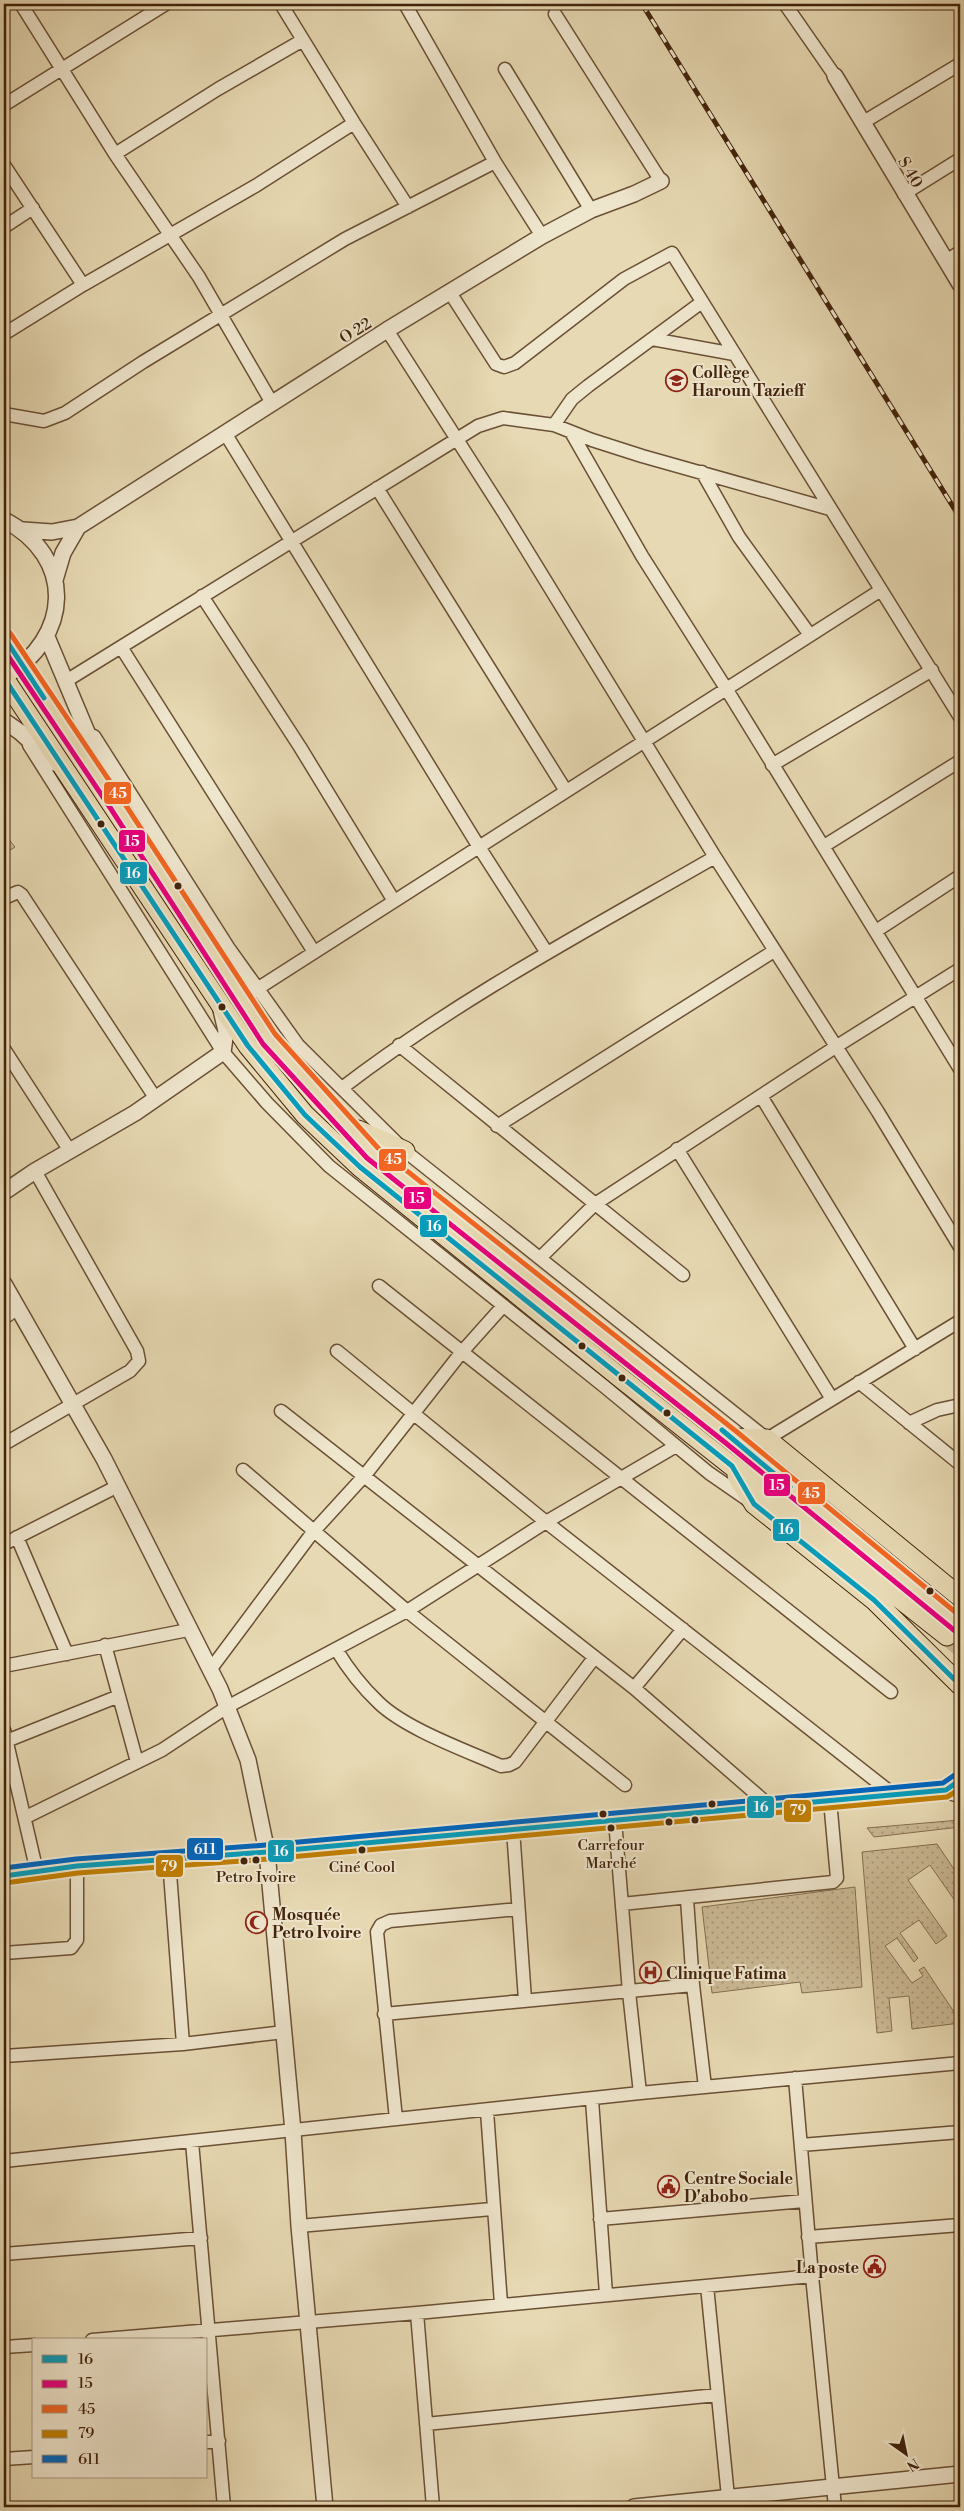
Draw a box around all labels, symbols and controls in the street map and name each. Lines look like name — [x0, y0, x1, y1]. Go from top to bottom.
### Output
street label: S 40 — [893, 153, 927, 192]
street label: O 22 — [336, 313, 375, 348]
place label: Collège Haroun Tazieff — [692, 363, 807, 401]
school or university icon: Collège Haroun Tazieff — [664, 369, 688, 393]
line badge: 45 — [103, 781, 132, 805]
text: 45 — [109, 785, 127, 803]
unlabelled marker — [96, 819, 106, 829]
line badge: 15 — [118, 829, 146, 853]
text: 15 — [124, 833, 140, 851]
line badge: 16 — [119, 861, 148, 885]
text: 16 — [125, 865, 141, 883]
unlabelled marker — [173, 881, 183, 891]
unlabelled marker — [217, 1002, 227, 1012]
line badge: 45 — [378, 1148, 407, 1172]
text: 45 — [384, 1151, 402, 1169]
line badge: 15 — [403, 1186, 432, 1210]
text: 15 — [409, 1190, 425, 1208]
line badge: 16 — [419, 1214, 448, 1238]
text: 16 — [426, 1218, 442, 1236]
unlabelled marker — [577, 1341, 587, 1351]
unlabelled marker — [617, 1373, 627, 1383]
unlabelled marker — [662, 1408, 672, 1418]
line badge: 15 — [763, 1473, 791, 1497]
text: 15 — [769, 1477, 785, 1495]
line badge: 45 — [797, 1481, 826, 1505]
text: 45 — [802, 1485, 820, 1503]
line badge: 16 — [772, 1518, 800, 1542]
text: 16 — [778, 1521, 794, 1539]
unlabelled marker — [925, 1586, 935, 1596]
line badge: 16 — [746, 1795, 775, 1819]
unlabelled marker — [707, 1799, 717, 1809]
text: 16 — [753, 1799, 769, 1817]
line badge: 79 — [783, 1799, 812, 1823]
text: 79 — [790, 1802, 807, 1820]
unlabelled marker — [598, 1809, 608, 1819]
unlabelled marker — [690, 1815, 700, 1825]
unlabelled marker — [664, 1817, 674, 1827]
marker: Carrefour Marché — [606, 1823, 616, 1833]
place label: Carrefour Marché — [577, 1836, 645, 1873]
line badge: 611 — [186, 1837, 224, 1861]
line badge: 16 — [267, 1839, 295, 1863]
text: 611 — [194, 1841, 216, 1859]
text: 16 — [273, 1843, 289, 1861]
marker: Ciné Cool — [357, 1845, 367, 1855]
line badge: 79 — [155, 1854, 184, 1878]
marker: Petro Ivoire — [251, 1855, 261, 1865]
unlabelled marker — [239, 1856, 249, 1866]
text: 79 — [161, 1858, 178, 1876]
place label: Ciné Cool — [329, 1858, 396, 1877]
place label: Petro Ivoire — [216, 1868, 296, 1887]
place label: Mosquée Petro Ivoire — [272, 1905, 362, 1943]
mosque icon: Mosquée Petro Ivoire — [244, 1911, 268, 1935]
hospital icon: Clinique Fatima — [638, 1961, 662, 1985]
place label: Clinique Fatima — [666, 1964, 787, 1984]
place label: Centre Sociale D'abobo — [684, 2169, 793, 2207]
public building icon: Centre Sociale D'abobo — [656, 2175, 680, 2199]
public building icon: La poste — [863, 2255, 887, 2279]
place label: La poste — [796, 2258, 859, 2278]
legend — [32, 2338, 208, 2478]
text: 16 — [78, 2350, 93, 2369]
text: 15 — [78, 2374, 93, 2393]
text: 45 — [78, 2400, 95, 2419]
text: 79 — [78, 2424, 94, 2443]
north arrow — [882, 2428, 932, 2478]
text: 611 — [78, 2450, 101, 2469]
text: N — [903, 2453, 922, 2475]

